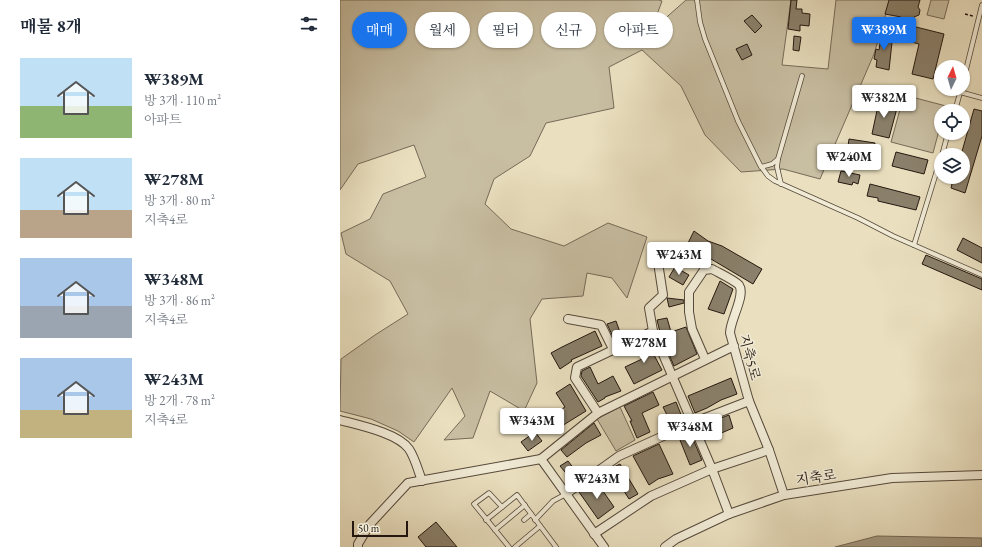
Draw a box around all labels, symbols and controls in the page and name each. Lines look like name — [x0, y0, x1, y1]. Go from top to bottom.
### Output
chip: 매매 — [352, 12, 407, 48]
chip: 월세 — [415, 12, 470, 48]
chip: 필터 — [478, 12, 533, 48]
chip: 신규 — [541, 12, 596, 48]
chip: 아파트 — [604, 12, 673, 48]
icon: filters — [298, 13, 320, 35]
text: 매물 8개 — [20, 15, 82, 37]
pin: ₩389M — [856, 17, 912, 51]
text: ₩389M — [861, 21, 907, 38]
north arrow — [934, 60, 970, 96]
map controls — [934, 60, 970, 184]
text: ₩389M — [144, 68, 204, 90]
icon: home — [52, 74, 100, 122]
pin: ₩382M — [856, 85, 912, 119]
text: ₩382M — [861, 89, 907, 106]
text: 방 3개 · 110 m² — [144, 92, 221, 109]
button: locate — [934, 104, 970, 140]
text: 아파트 — [144, 111, 182, 128]
pin: ₩240M — [821, 144, 877, 178]
text: ₩240M — [826, 148, 872, 165]
button: layers — [934, 148, 970, 184]
text: ₩278M — [144, 168, 204, 190]
icon: home — [52, 174, 100, 222]
text: 방 3개 · 80 m² — [144, 192, 215, 209]
text: 지축4로 — [144, 211, 188, 228]
pin: ₩243M — [651, 242, 707, 276]
text: ₩243M — [656, 246, 702, 263]
text: ₩348M — [144, 268, 204, 290]
icon: home — [52, 274, 100, 322]
text: 방 3개 · 86 m² — [144, 292, 215, 309]
text: 지축4로 — [144, 311, 188, 328]
pin: ₩278M — [616, 330, 672, 364]
street label: 지축5로 — [735, 332, 765, 383]
text: ₩278M — [621, 334, 667, 351]
text: ₩243M — [144, 368, 204, 390]
icon: home — [52, 374, 100, 422]
text: 방 2개 · 78 m² — [144, 392, 215, 409]
pin: ₩343M — [504, 408, 560, 442]
text: 지축4로 — [144, 411, 188, 428]
text: ₩343M — [509, 412, 555, 429]
pin: ₩348M — [662, 414, 718, 448]
text: ₩348M — [667, 418, 713, 435]
street label: 지축로 — [795, 465, 838, 489]
pin: ₩243M — [569, 466, 625, 500]
text: ₩243M — [574, 470, 620, 487]
scale bar — [352, 519, 408, 538]
text: 50 m — [358, 521, 379, 535]

